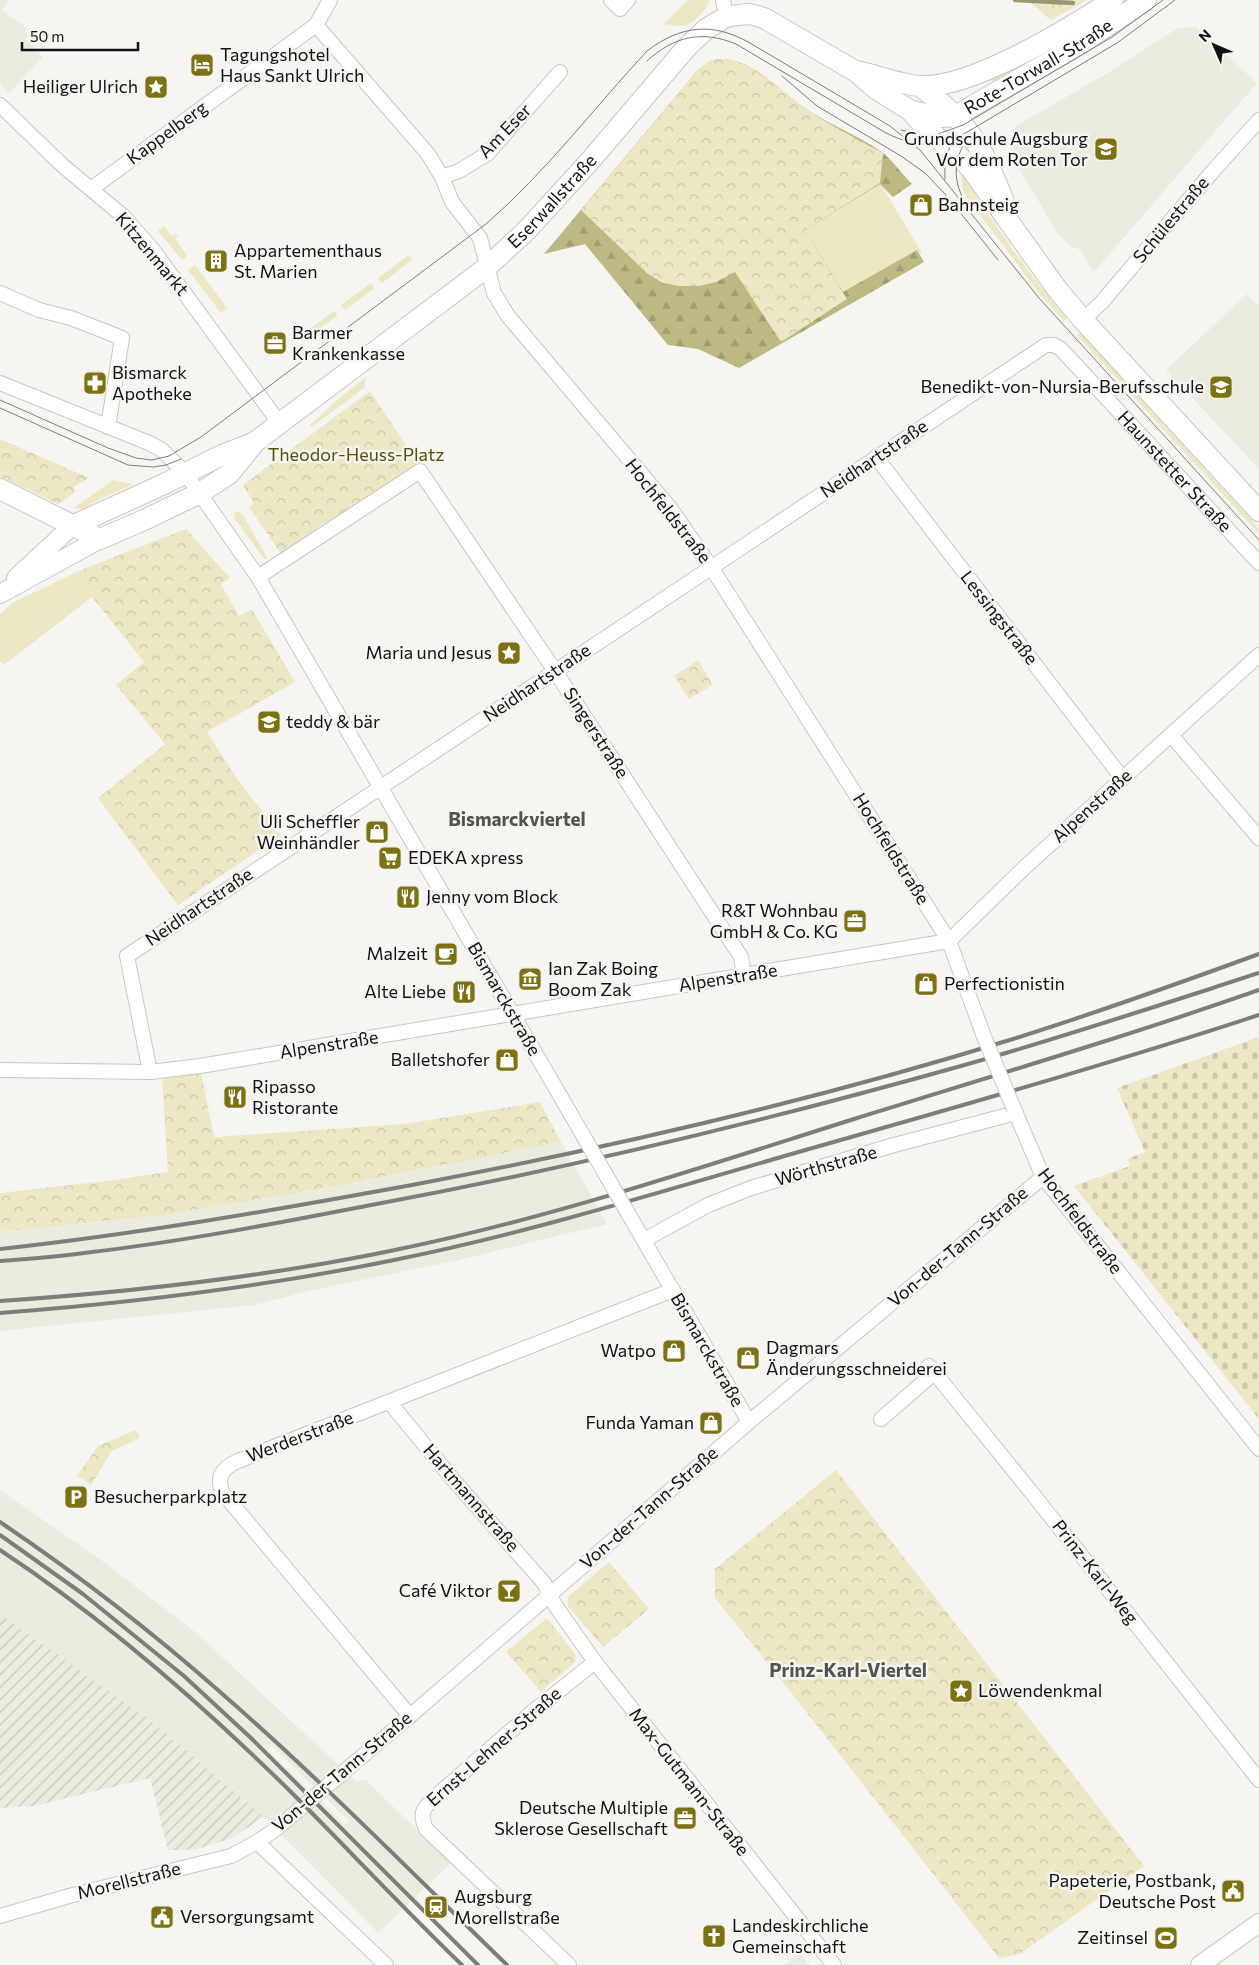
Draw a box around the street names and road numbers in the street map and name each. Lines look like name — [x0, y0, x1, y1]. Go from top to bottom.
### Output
street label: Rote-Torwall-Straße — [960, 14, 1116, 118]
street label: Kappelberg — [122, 96, 211, 169]
street label: Am Eser — [473, 99, 535, 162]
street label: Eserwallstraße — [503, 149, 601, 253]
street label: Schülestraße — [1128, 172, 1213, 267]
street label: Kitzenmarkt — [111, 207, 194, 300]
street label: Haunstetter Straße — [1114, 406, 1237, 536]
street label: Neidhartstraße — [816, 414, 931, 502]
street label: Hochfeldstraße — [621, 454, 717, 567]
street label: Lessingstraße — [956, 566, 1043, 669]
street label: Neidhartstraße — [479, 638, 594, 726]
street label: Singerstraße — [559, 683, 634, 782]
street label: Alpenstraße — [1047, 764, 1136, 847]
street label: Hochfeldstraße — [849, 789, 935, 908]
street label: Neidhartstraße — [141, 862, 256, 950]
street label: Bismarckstraße — [463, 938, 546, 1059]
street label: Alpenstraße — [677, 958, 779, 996]
street label: Alpenstraße — [278, 1025, 380, 1063]
street label: Wörthstraße — [772, 1140, 879, 1190]
street label: Hochfeldstraße — [1034, 1163, 1128, 1278]
street label: Von-der-Tann-Straße — [883, 1181, 1032, 1311]
street label: Bismarckstraße — [666, 1289, 749, 1410]
street label: Werderstraße — [243, 1406, 356, 1467]
street label: Hartmannstraße — [419, 1439, 525, 1556]
street label: Von-der-Tann-Straße — [575, 1441, 722, 1573]
street label: Prinz-Karl-Weg — [1048, 1515, 1143, 1628]
street label: Ernst-Lehner-Straße — [422, 1682, 565, 1811]
street label: Max-Gutmann-Straße — [625, 1703, 754, 1860]
street label: Von-der-Tann-Straße — [267, 1706, 416, 1836]
street label: Morellstraße — [75, 1857, 183, 1904]

